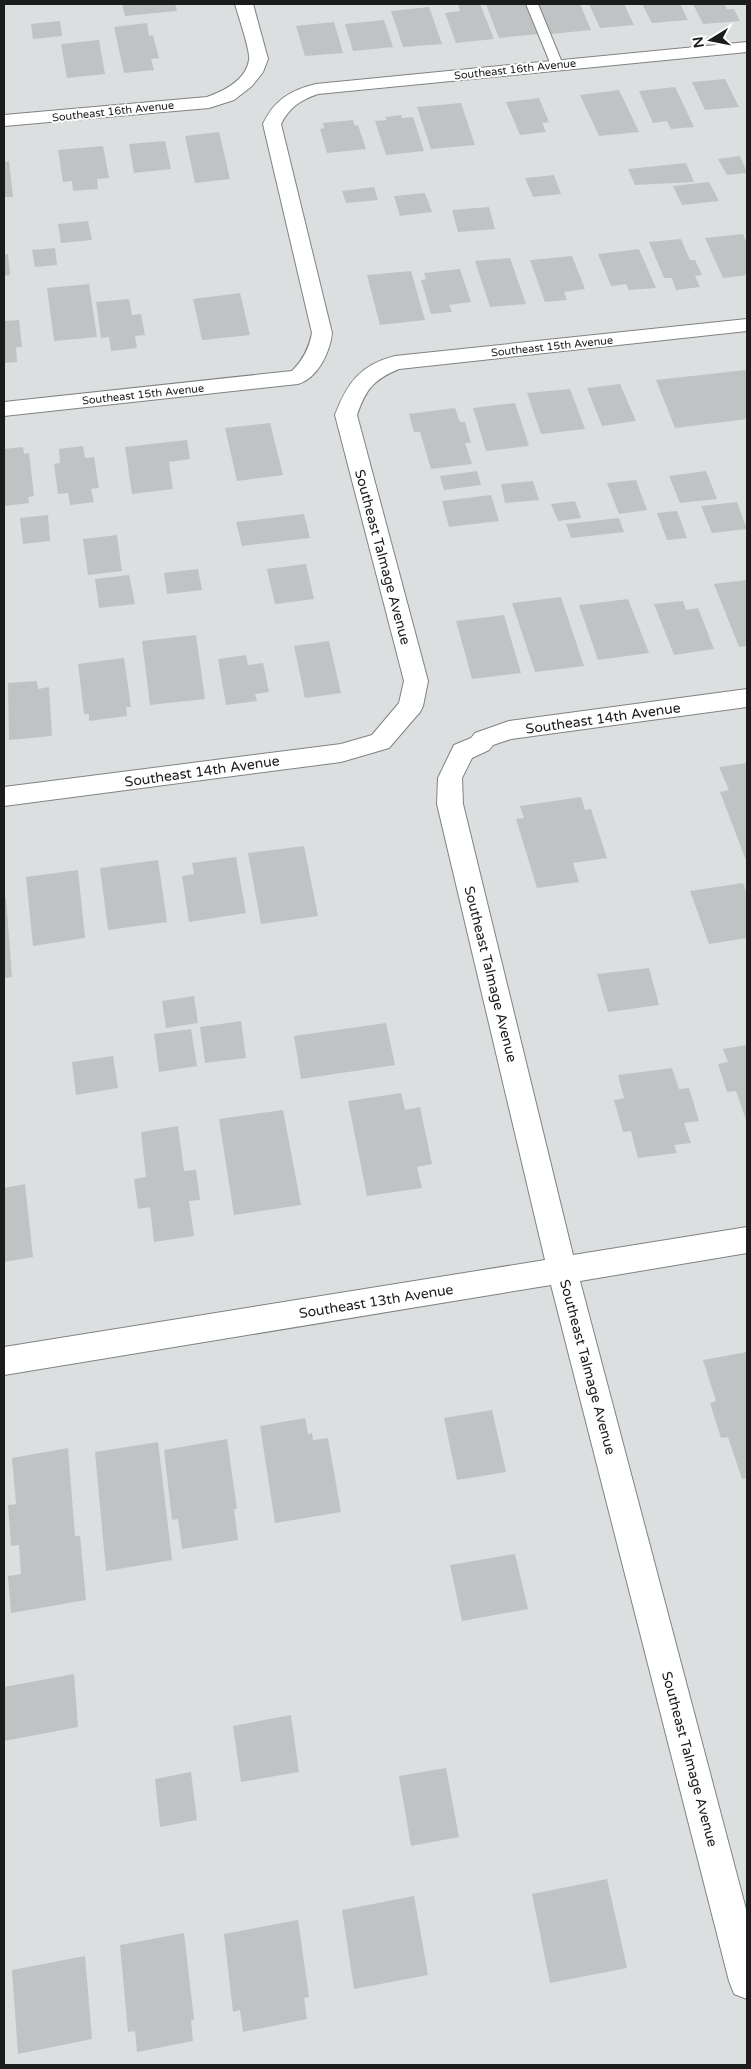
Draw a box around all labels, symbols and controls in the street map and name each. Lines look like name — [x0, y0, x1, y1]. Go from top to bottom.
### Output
north arrow — [686, 15, 736, 65]
text: N — [689, 35, 708, 49]
street label: Southeast 16th Avenue — [453, 57, 577, 82]
street label: Southeast 16th Avenue — [51, 99, 175, 124]
street label: Southeast 15th Avenue — [490, 334, 614, 359]
street label: Southeast 15th Avenue — [81, 382, 205, 407]
street label: Southeast Talmage Avenue — [351, 468, 414, 647]
street label: Southeast 14th Avenue — [525, 699, 682, 738]
street label: Southeast 14th Avenue — [124, 752, 281, 791]
street label: Southeast Talmage Avenue — [460, 884, 521, 1064]
street label: Southeast Talmage Avenue — [556, 1278, 619, 1457]
street label: Southeast 13th Avenue — [298, 1281, 455, 1322]
street label: Southeast Talmage Avenue — [658, 1670, 721, 1849]

